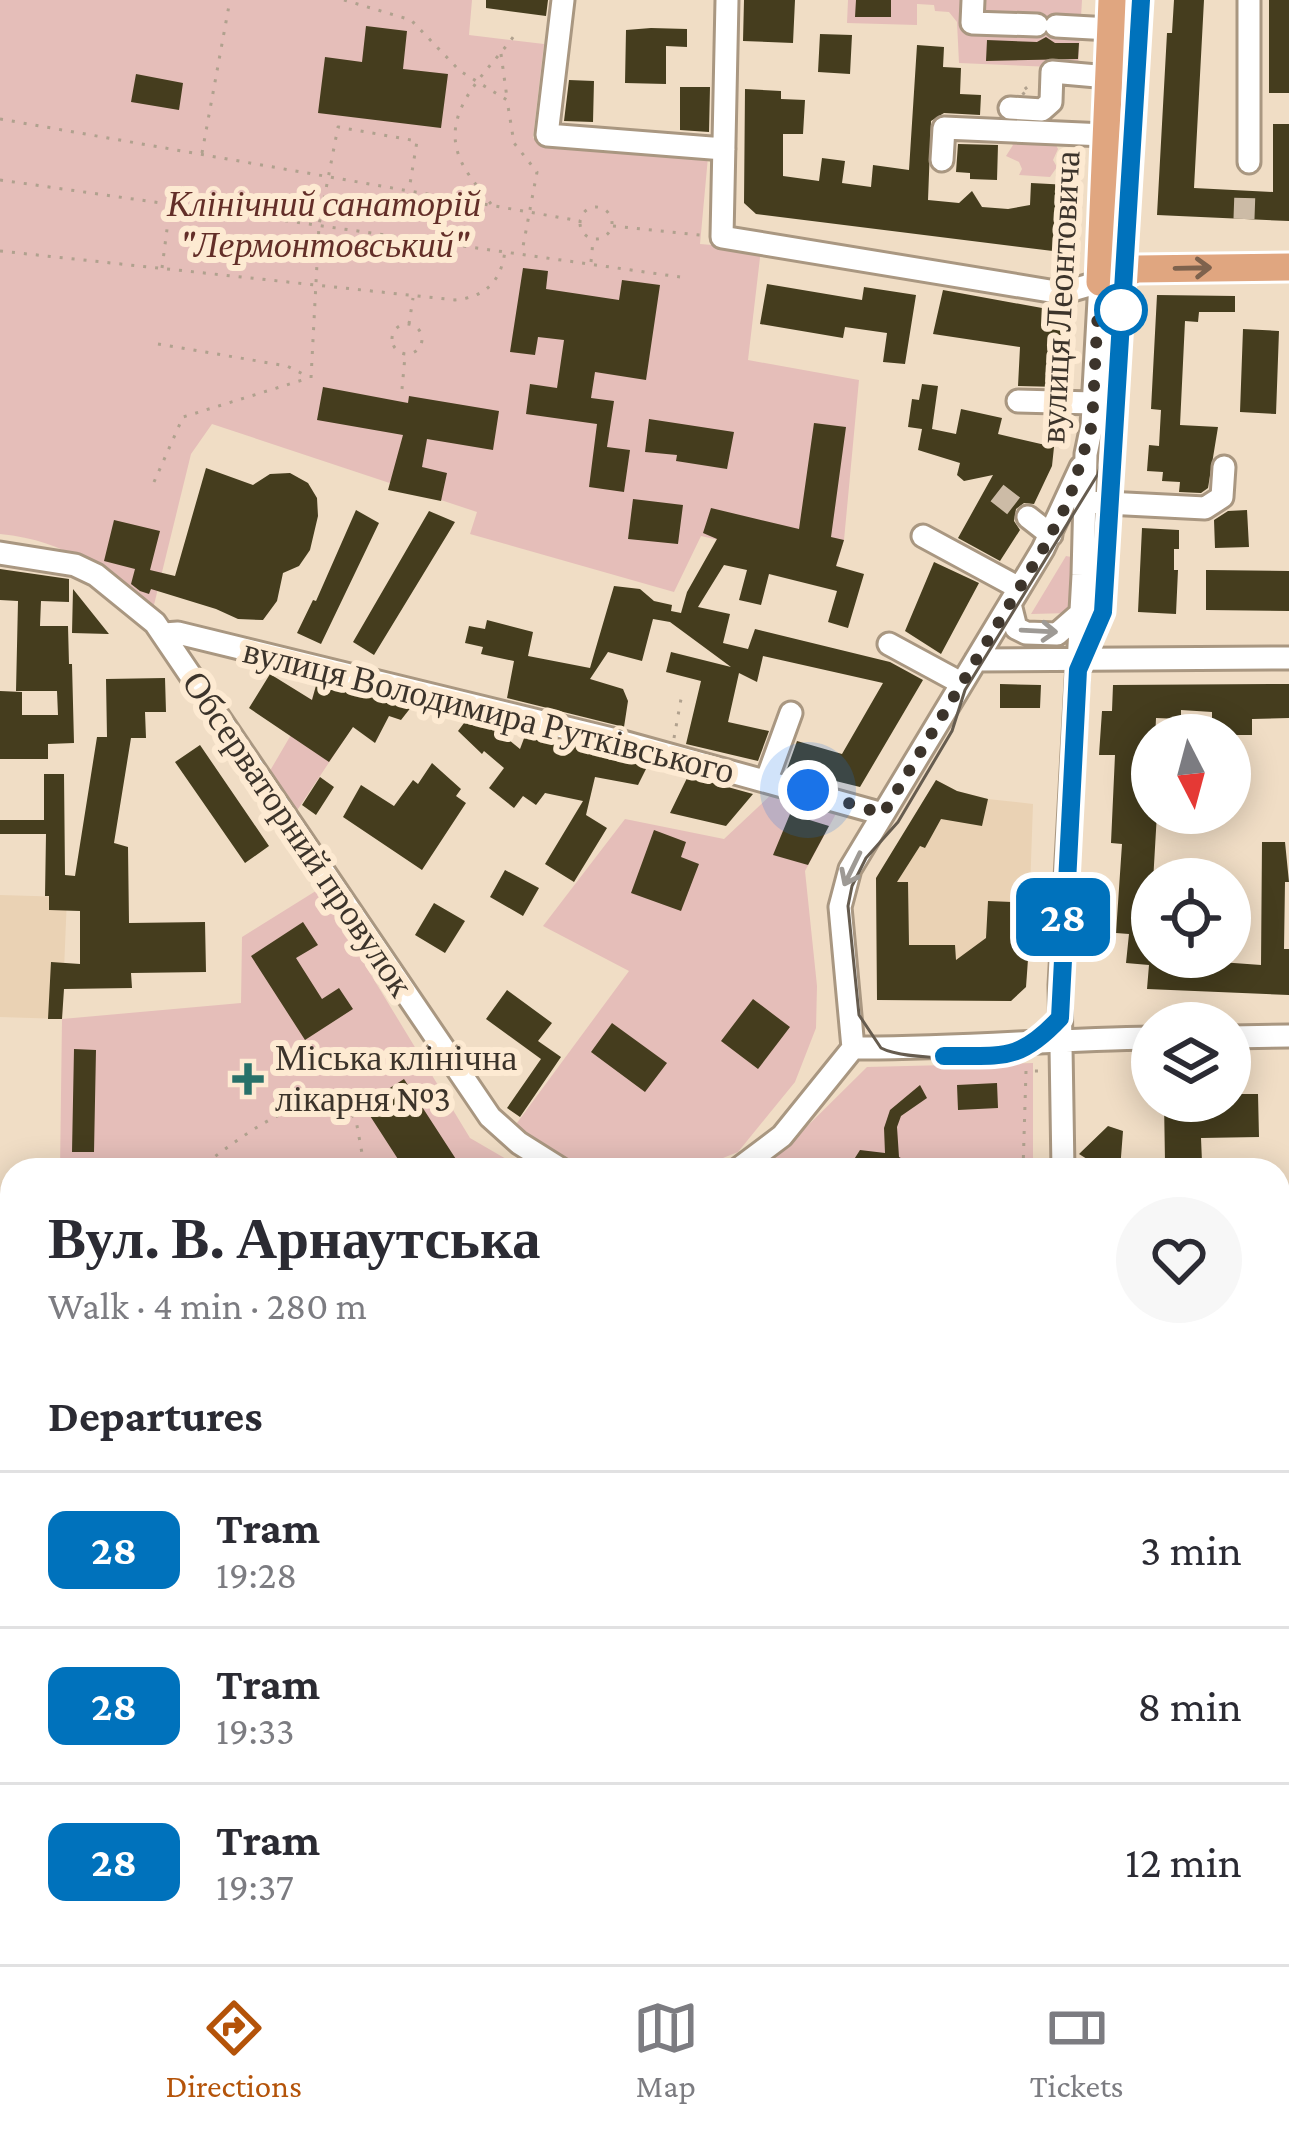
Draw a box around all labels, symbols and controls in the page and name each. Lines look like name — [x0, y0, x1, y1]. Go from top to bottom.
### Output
street label: вулиця Леонтовича — [1032, 150, 1088, 444]
park label: Клінічний санаторій "Лермонтовський" — [166, 184, 481, 265]
one-way arrow — [1173, 257, 1212, 279]
unlabelled marker — [1096, 285, 1146, 335]
one-way arrow — [1019, 620, 1058, 643]
street label: вулиця Володимира Рутківського — [239, 631, 739, 791]
street label: Обсерваторний провулок — [174, 664, 422, 1004]
north arrow — [1131, 714, 1251, 834]
map controls — [1131, 714, 1251, 1122]
your location — [778, 760, 838, 820]
one-way arrow — [840, 850, 862, 886]
button: locate — [1131, 858, 1251, 978]
line badge: 28 — [1009, 878, 1117, 956]
text: 28 — [1040, 893, 1086, 940]
button: layers — [1131, 1002, 1251, 1122]
place label: Міська клінічна лікарня №3 — [275, 1038, 517, 1119]
marker: Міська клінічна лікарня №3 — [232, 1063, 264, 1095]
button: heart — [1116, 1197, 1242, 1323]
text: Вул. В. Арнаутська — [48, 1207, 540, 1270]
text: Walk · 4 min · 280 m — [48, 1284, 367, 1327]
text: Departures — [48, 1391, 263, 1441]
text: Tram — [216, 1503, 320, 1553]
text: 3 min — [1140, 1525, 1242, 1575]
text: 28 — [91, 1526, 137, 1573]
text: 19:28 — [216, 1553, 297, 1596]
text: Tram — [216, 1659, 320, 1709]
text: 8 min — [1137, 1681, 1242, 1731]
text: 28 — [91, 1682, 137, 1729]
text: 19:33 — [216, 1709, 295, 1752]
text: Tram — [216, 1815, 320, 1865]
text: 12 min — [1125, 1837, 1242, 1887]
text: 28 — [91, 1838, 137, 1885]
text: 19:37 — [216, 1865, 294, 1908]
tab: Directions — [165, 1995, 302, 2104]
tab: Map — [633, 1995, 699, 2104]
tab: Tickets — [1030, 1995, 1124, 2104]

